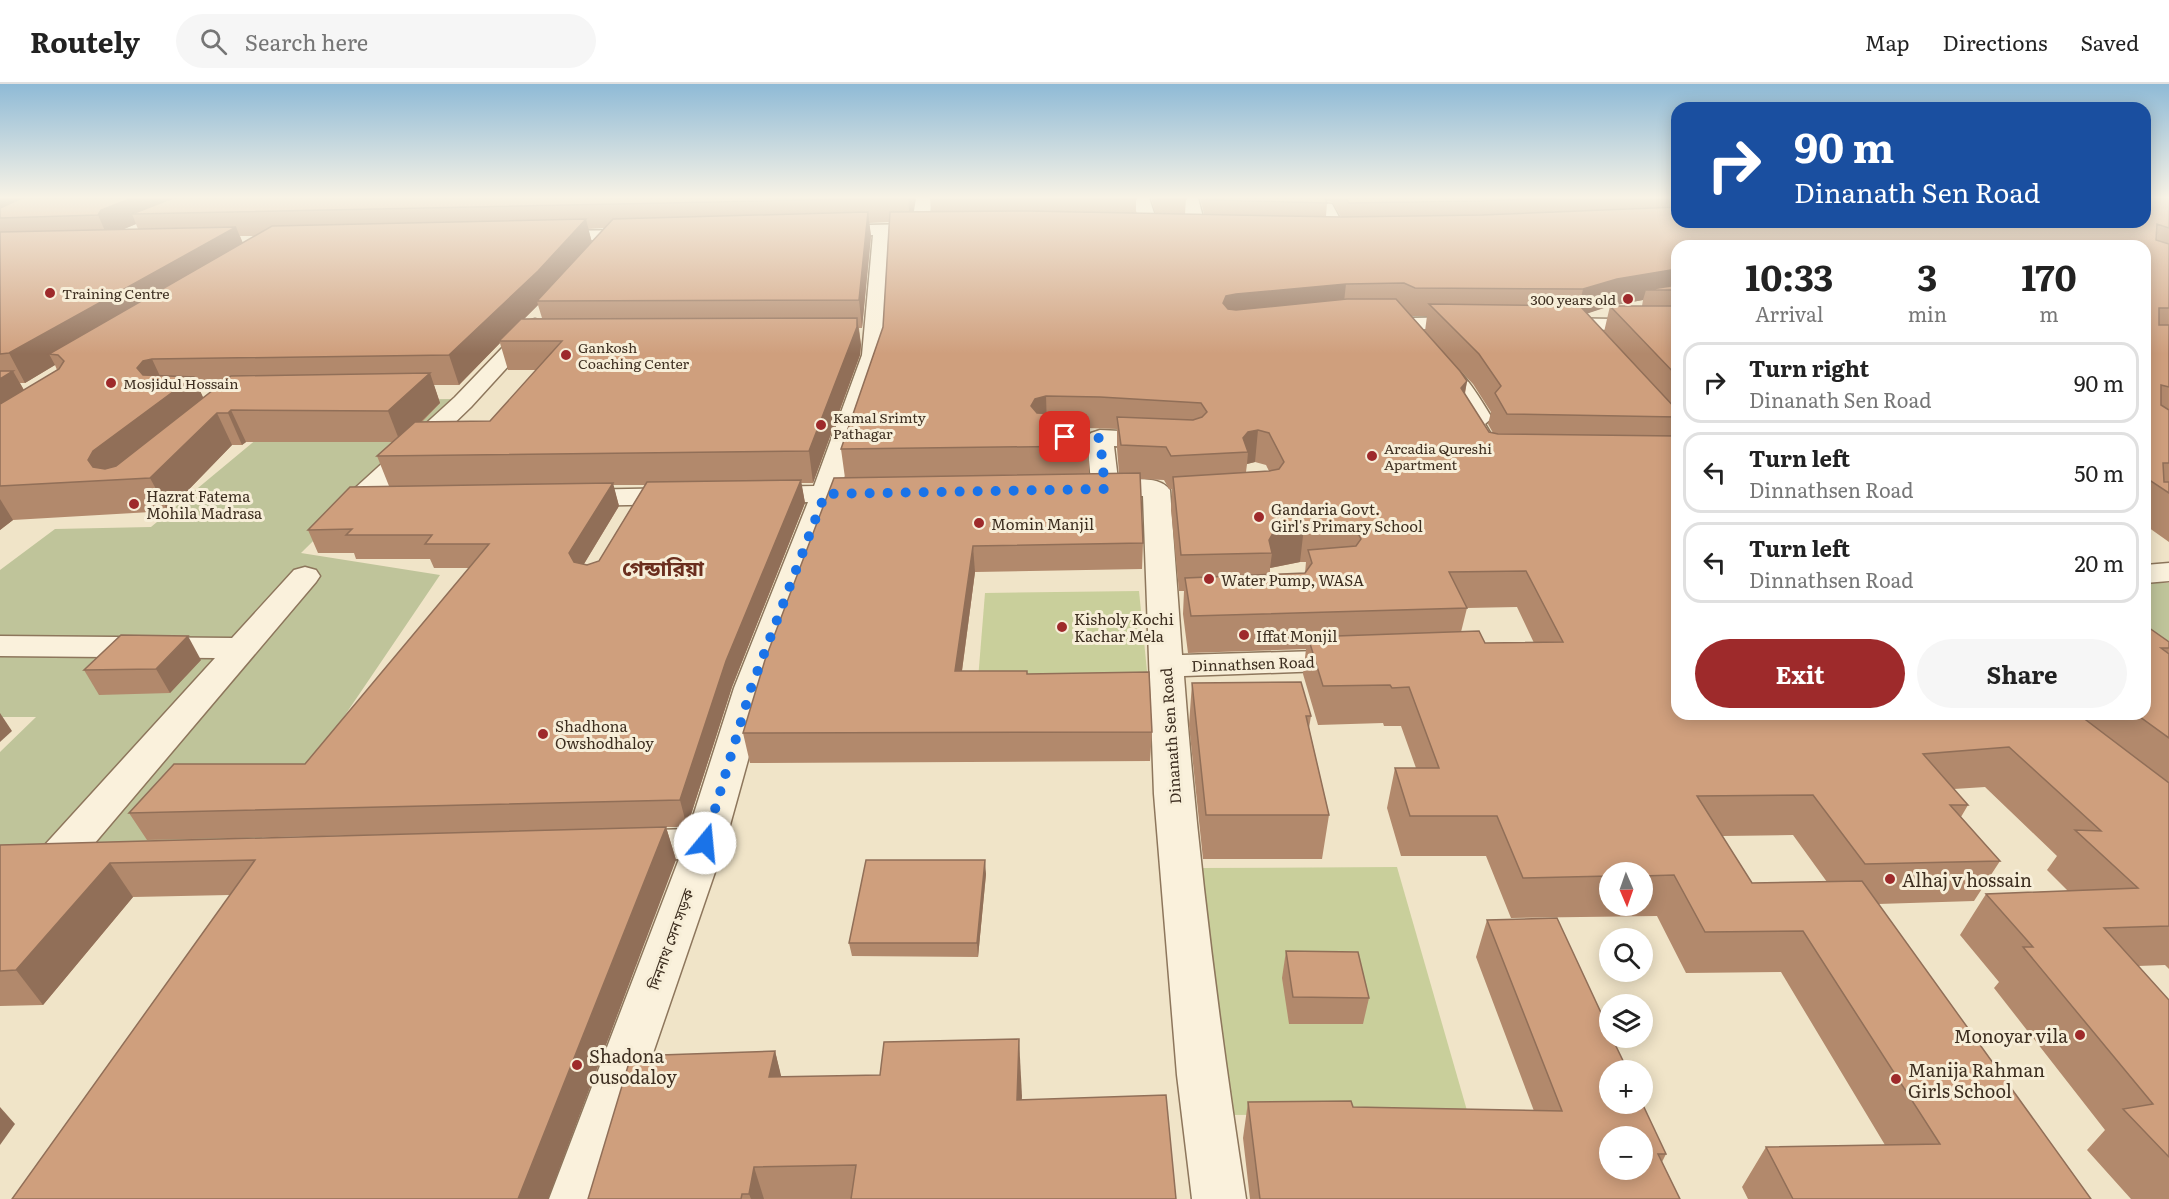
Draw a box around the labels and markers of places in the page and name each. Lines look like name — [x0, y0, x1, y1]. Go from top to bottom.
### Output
place label: Training Centre — [62, 283, 170, 303]
marker: Training Centre — [43, 286, 57, 300]
place label: 300 years old — [1530, 289, 1616, 309]
marker: 300 years old — [1621, 292, 1635, 306]
place label: Gankosh Coaching Center — [578, 337, 690, 373]
marker: Gankosh Coaching Center — [559, 348, 573, 362]
place label: Mosjidul Hossain — [123, 373, 239, 393]
marker: Mosjidul Hossain — [104, 376, 118, 390]
place label: Kamal Srimty Pathagar — [833, 407, 927, 443]
pin — [1039, 411, 1090, 462]
marker: Kamal Srimty Pathagar — [814, 418, 828, 432]
place label: Arcadia Qureshi Apartment — [1384, 438, 1492, 474]
marker: Arcadia Qureshi Apartment — [1365, 449, 1379, 463]
place label: Hazrat Fatema Mohila Madrasa — [146, 484, 263, 524]
marker: Hazrat Fatema Mohila Madrasa — [127, 497, 141, 511]
place label: Gandaria Govt. Girl's Primary School — [1271, 497, 1423, 537]
marker: Gandaria Govt. Girl's Primary School — [1252, 510, 1266, 524]
place label: Momin Manjil — [991, 512, 1094, 535]
marker: Momin Manjil — [972, 516, 986, 530]
place label: Water Pump, WASA — [1221, 568, 1364, 591]
marker: Water Pump, WASA — [1202, 572, 1216, 586]
place label: Kisholy Kochi Kachar Mela — [1074, 607, 1174, 647]
marker: Kisholy Kochi Kachar Mela — [1055, 620, 1069, 634]
place label: Iffat Monjil — [1256, 624, 1337, 647]
marker: Iffat Monjil — [1237, 628, 1251, 642]
place label: Shadhona Owshodhaloy — [555, 714, 654, 754]
marker: Shadhona Owshodhaloy — [536, 727, 550, 741]
place label: Alhaj v hossain — [1902, 866, 2032, 893]
marker: Alhaj v hossain — [1883, 872, 1897, 886]
place label: Monoyar vila — [1954, 1022, 2068, 1049]
marker: Monoyar vila — [2073, 1028, 2087, 1042]
place label: Shadona ousodaloy — [589, 1042, 677, 1090]
place label: Manija Rahman Girls School — [1908, 1056, 2045, 1104]
marker: Shadona ousodaloy — [570, 1058, 584, 1072]
marker: Manija Rahman Girls School — [1889, 1072, 1903, 1086]

